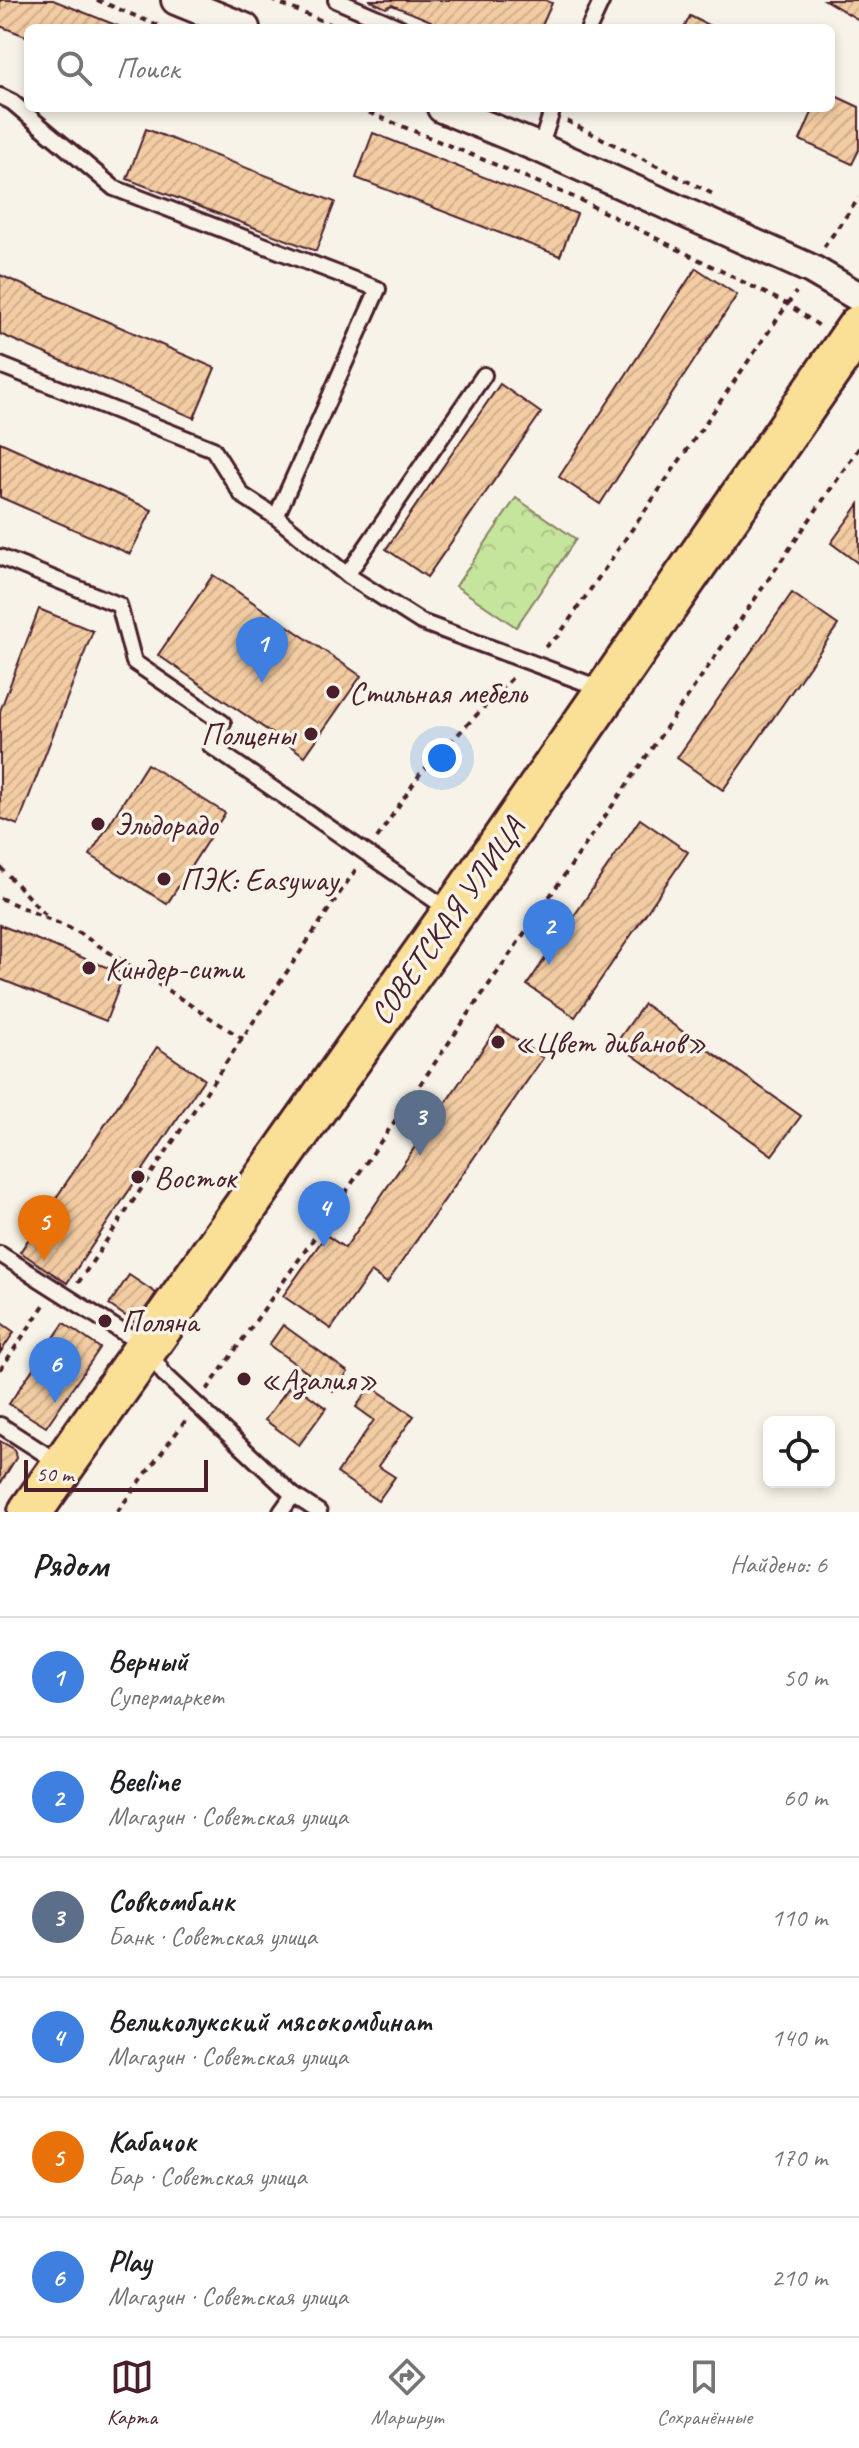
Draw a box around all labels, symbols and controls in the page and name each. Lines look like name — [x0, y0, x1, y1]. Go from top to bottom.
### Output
search box — [24, 24, 835, 112]
icon: search — [52, 46, 96, 90]
text: Поиск — [116, 49, 179, 87]
pin: 1 — [236, 617, 288, 683]
place label: Стильная мебель — [349, 672, 529, 713]
marker: Стильная мебель — [324, 683, 342, 701]
place label: Полцены — [201, 714, 297, 755]
marker: Полцены — [302, 725, 320, 743]
your location — [422, 738, 462, 778]
place label: Эльдорадо — [114, 804, 219, 845]
street label: СОВЕТСКАЯ УЛИЦА — [360, 808, 535, 1033]
marker: Эльдорадо — [89, 815, 107, 833]
place label: ПЭК: Easyway — [180, 859, 341, 900]
marker: ПЭК: Easyway — [155, 870, 173, 888]
pin: 2 — [523, 899, 575, 965]
place label: Киндер-сити — [105, 948, 246, 989]
marker: Киндер-сити — [80, 959, 98, 977]
place label: «Цвет диванов» — [514, 1022, 707, 1063]
marker: «Цвет диванов» — [489, 1033, 507, 1051]
pin: 3 — [394, 1090, 446, 1156]
place label: Восток — [154, 1157, 239, 1198]
marker: Восток — [129, 1168, 147, 1186]
pin: 4 — [298, 1181, 350, 1247]
pin: 5 — [18, 1195, 70, 1261]
place label: Поляна — [121, 1301, 201, 1342]
marker: Поляна — [96, 1312, 114, 1330]
pin: 6 — [29, 1337, 81, 1403]
place label: «Азалия» — [260, 1359, 378, 1400]
marker: «Азалия» — [235, 1370, 253, 1388]
map controls — [763, 1416, 835, 1488]
button: locate — [763, 1416, 835, 1488]
scale bar — [24, 1456, 208, 1492]
text: 50 m — [36, 1460, 73, 1488]
text: Рядом — [32, 1543, 108, 1586]
text: Найдено: 6 — [730, 1548, 827, 1581]
text: Верный — [108, 1642, 188, 1680]
text: 1 — [52, 1661, 64, 1694]
text: 50 m — [783, 1661, 827, 1694]
text: Супермаркет — [108, 1680, 224, 1713]
text: Beeline — [108, 1762, 179, 1800]
text: 2 — [52, 1781, 64, 1814]
text: 60 m — [783, 1781, 827, 1814]
text: Магазин · Советская улица — [108, 1800, 348, 1833]
text: Совкомбанк — [108, 1882, 235, 1920]
text: 3 — [52, 1901, 64, 1934]
text: 110 m — [771, 1901, 827, 1934]
text: Банк · Советская улица — [108, 1920, 317, 1953]
text: Великолукский мясокомбинат — [108, 2002, 431, 2040]
text: 4 — [52, 2021, 64, 2054]
text: 140 m — [771, 2021, 827, 2054]
text: Магазин · Советская улица — [108, 2040, 348, 2073]
text: Кабачок — [108, 2122, 196, 2160]
text: 5 — [52, 2141, 64, 2174]
text: 170 m — [771, 2141, 827, 2174]
text: Бар · Советская улица — [108, 2160, 307, 2193]
text: Рlay — [108, 2242, 151, 2280]
text: 6 — [52, 2261, 64, 2294]
text: 210 m — [771, 2261, 827, 2294]
text: Магазин · Советская улица — [108, 2280, 348, 2313]
tab: Карта — [107, 2355, 157, 2431]
tab: Маршрут — [371, 2355, 443, 2431]
tab: Сохранённые — [657, 2355, 752, 2431]

